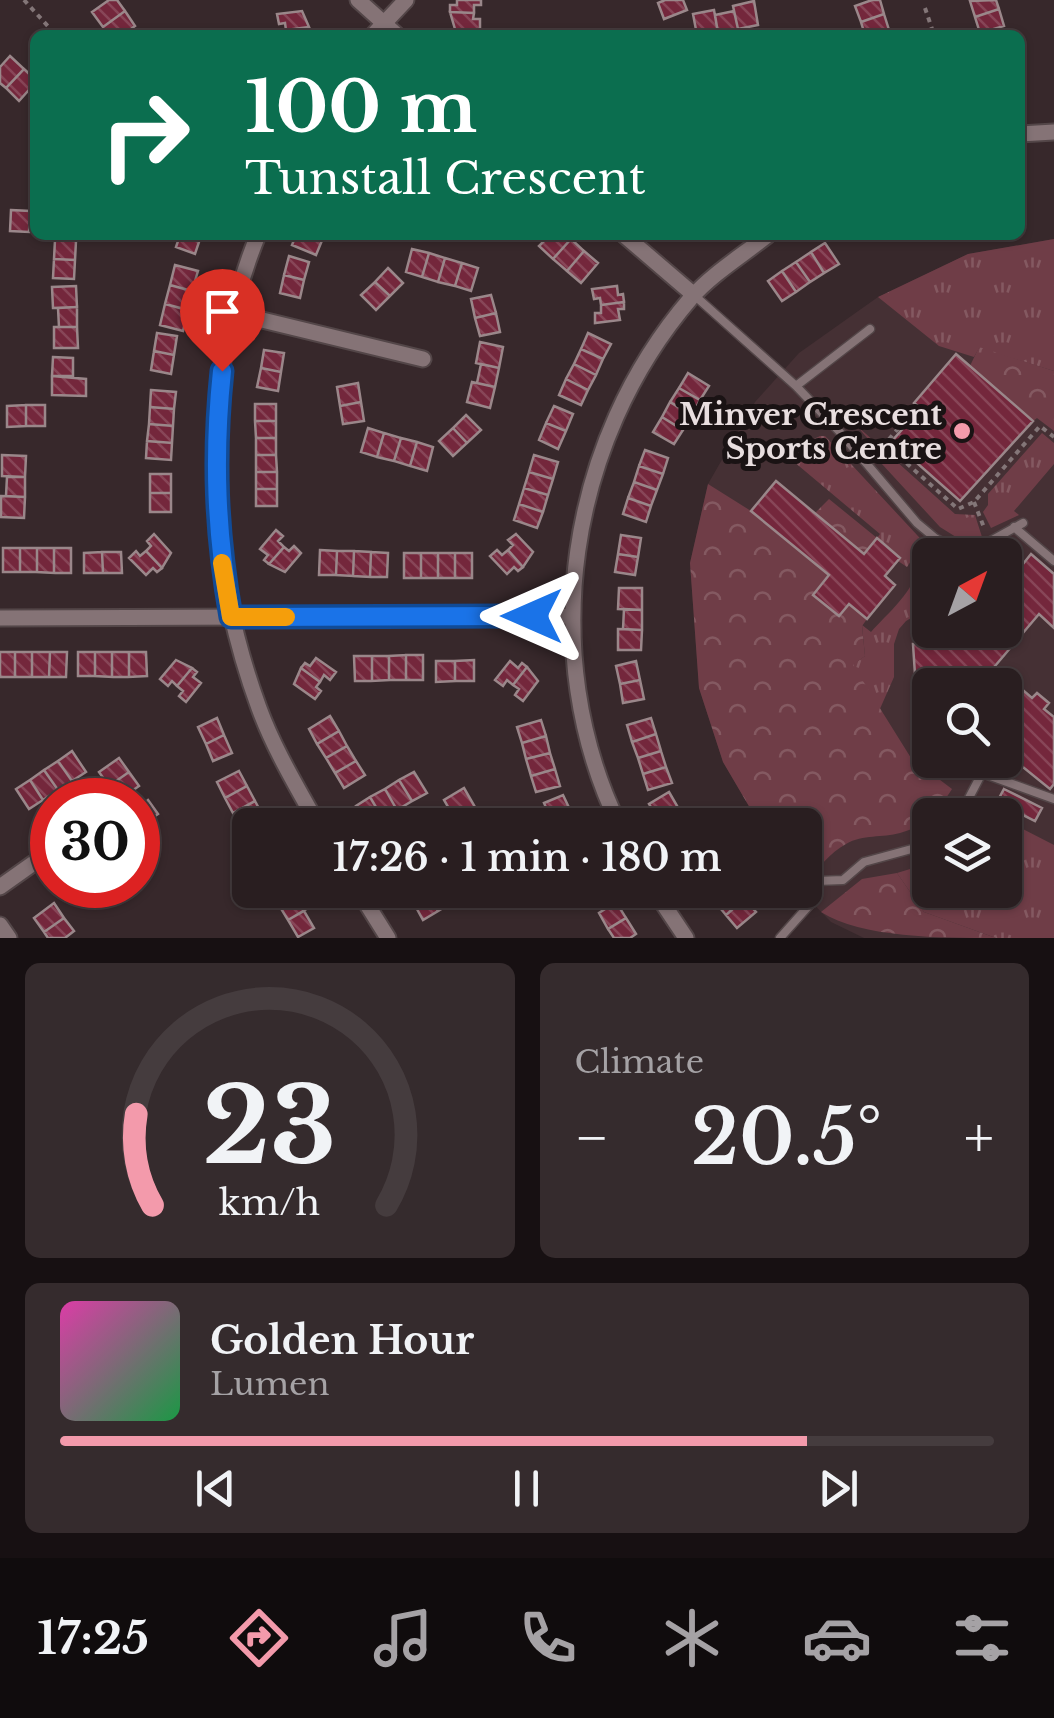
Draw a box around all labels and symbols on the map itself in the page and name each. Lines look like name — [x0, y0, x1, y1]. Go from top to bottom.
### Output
pin — [180, 269, 265, 372]
place label: Minver Crescent Sports Centre — [679, 396, 943, 467]
marker: Minver Crescent Sports Centre — [951, 420, 973, 442]
north arrow — [912, 538, 1022, 648]
position arrow — [480, 564, 584, 668]
speed limit sign: 30 — [30, 778, 160, 908]

